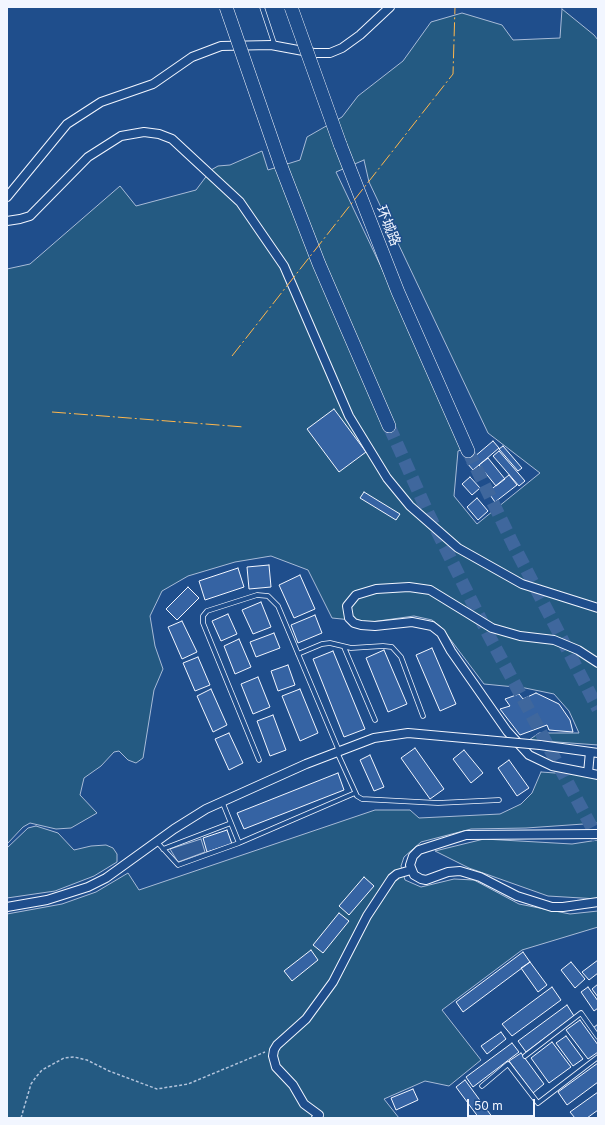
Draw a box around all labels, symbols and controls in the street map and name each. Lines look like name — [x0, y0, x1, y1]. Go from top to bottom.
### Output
street label: 环城路 — [372, 203, 404, 249]
scale bar — [469, 1091, 537, 1117]
text: 50 m — [474, 1098, 503, 1113]

